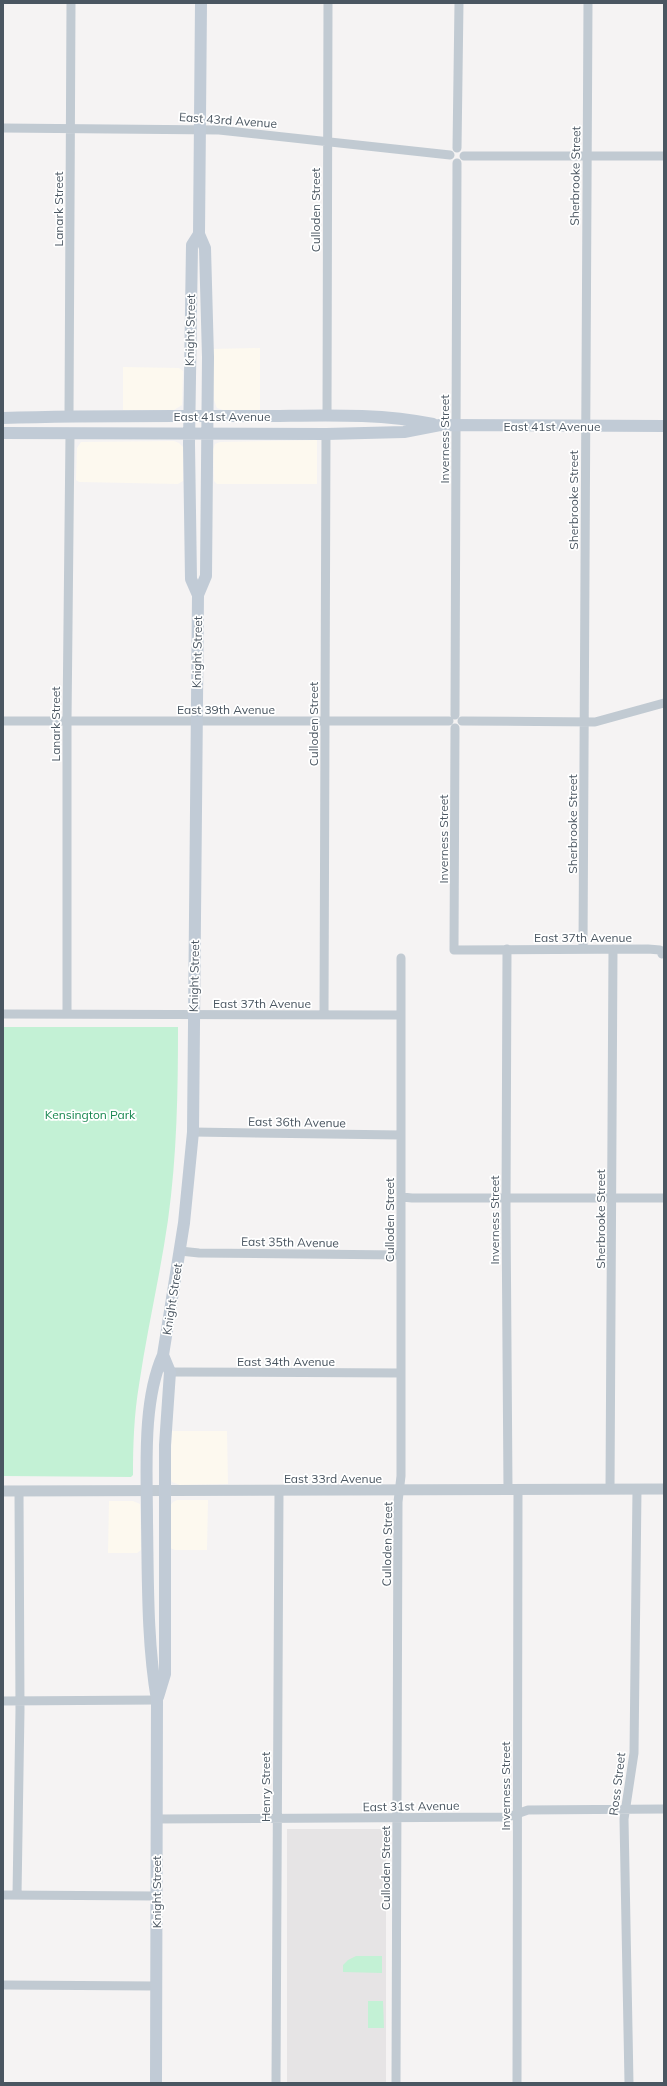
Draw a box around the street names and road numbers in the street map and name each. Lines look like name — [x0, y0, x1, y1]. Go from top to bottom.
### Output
street label: East 43rd Avenue — [178, 109, 278, 131]
street label: Sherbrooke Street — [567, 126, 583, 226]
street label: Culloden Street — [308, 168, 323, 252]
street label: Lanark Street — [51, 172, 66, 246]
street label: Knight Street — [182, 294, 198, 366]
street label: Inverness Street — [437, 394, 452, 484]
street label: East 41st Avenue — [174, 409, 270, 424]
street label: East 41st Avenue — [504, 419, 600, 434]
street label: Sherbrooke Street — [566, 450, 581, 550]
street label: Knight Street — [189, 616, 205, 688]
street label: Culloden Street — [306, 682, 321, 766]
street label: Lanark Street — [48, 687, 63, 761]
street label: East 39th Avenue — [177, 702, 275, 717]
street label: Sherbrooke Street — [565, 774, 580, 874]
street label: Inverness Street — [436, 794, 451, 884]
street label: East 37th Avenue — [534, 930, 632, 945]
street label: Knight Street — [186, 940, 202, 1012]
street label: East 37th Avenue — [213, 996, 311, 1011]
street label: East 36th Avenue — [248, 1114, 346, 1130]
street label: Sherbrooke Street — [593, 1169, 608, 1269]
street label: Inverness Street — [487, 1175, 502, 1265]
street label: Culloden Street — [382, 1178, 397, 1262]
street label: East 35th Avenue — [241, 1234, 339, 1250]
street label: Knight Street — [159, 1262, 185, 1336]
street label: East 34th Avenue — [237, 1354, 335, 1369]
street label: East 33rd Avenue — [284, 1471, 382, 1486]
street label: Culloden Street — [379, 1502, 395, 1586]
street label: Inverness Street — [498, 1741, 513, 1831]
street label: Henry Street — [258, 1752, 273, 1822]
street label: Ross Street — [606, 1752, 628, 1816]
street label: East 31st Avenue — [362, 1798, 460, 1814]
street label: Culloden Street — [378, 1826, 393, 1910]
street label: Knight Street — [149, 1856, 164, 1928]

